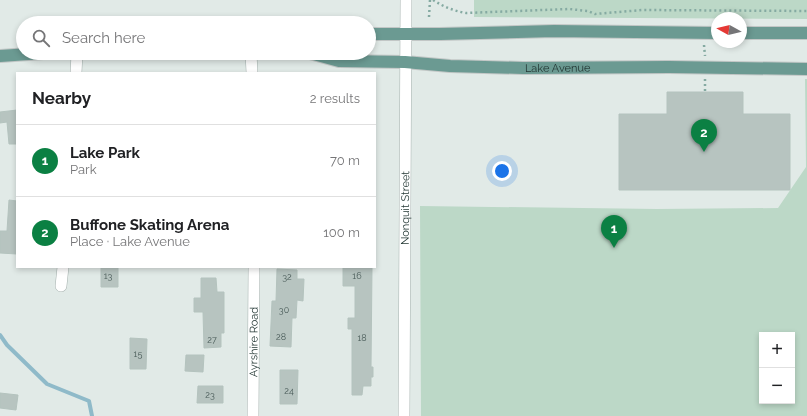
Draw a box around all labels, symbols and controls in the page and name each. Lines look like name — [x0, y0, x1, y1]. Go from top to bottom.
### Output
north arrow — [711, 12, 747, 48]
search box — [16, 16, 376, 60]
icon: search — [30, 27, 52, 49]
text: Search here — [62, 29, 145, 47]
street label: Lake Avenue — [525, 61, 591, 74]
text: Nearby — [32, 88, 91, 108]
text: 2 results — [310, 91, 360, 106]
pin: 2 — [691, 119, 717, 152]
text: Lake Park — [70, 144, 140, 162]
text: 1 — [42, 153, 48, 168]
text: 70 m — [330, 153, 360, 168]
your location — [492, 161, 512, 181]
text: Park — [70, 162, 97, 177]
street label: Nonquit Street — [398, 171, 412, 245]
pin: 1 — [601, 215, 627, 248]
text: Buffone Skating Arena — [70, 216, 229, 234]
text: 2 — [41, 225, 49, 240]
text: 100 m — [323, 225, 360, 240]
text: Place · Lake Avenue — [70, 234, 190, 249]
house number: 13 — [104, 271, 113, 281]
house number: 16 — [352, 271, 362, 281]
house number: 32 — [282, 272, 292, 282]
house number: 30 — [279, 305, 290, 315]
street label: Ayrshire Road — [247, 307, 260, 377]
house number: 28 — [276, 332, 286, 342]
map controls — [759, 332, 795, 404]
button: + — [759, 332, 795, 368]
house number: 18 — [357, 333, 367, 343]
house number: 27 — [207, 335, 217, 345]
house number: 15 — [134, 349, 142, 359]
button: − — [759, 368, 795, 404]
house number: 24 — [284, 386, 294, 396]
house number: 23 — [205, 390, 215, 400]

